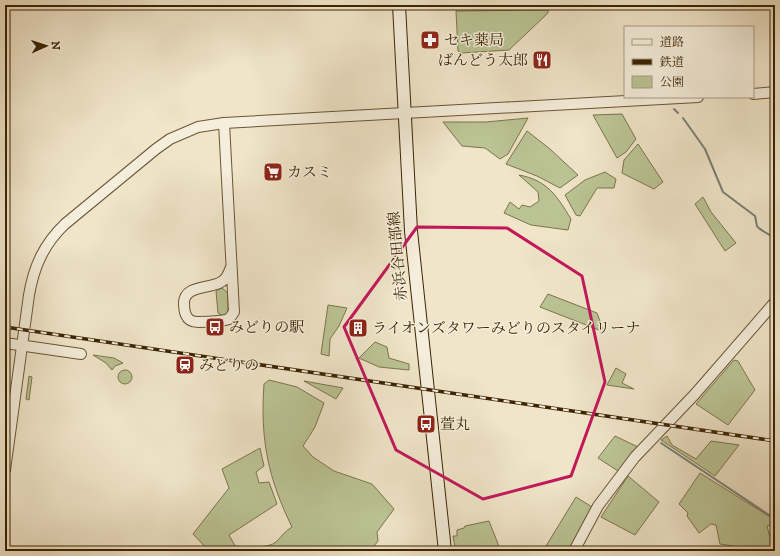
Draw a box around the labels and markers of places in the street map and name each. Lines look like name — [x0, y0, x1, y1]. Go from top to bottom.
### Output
pharmacy icon: セキ薬局 — [419, 29, 441, 51]
place label: セキ薬局 — [444, 31, 504, 50]
restaurant icon: ばんどう太郎 — [531, 49, 553, 71]
place label: ばんどう太郎 — [438, 51, 528, 70]
supermarket icon: カスミ — [262, 161, 284, 183]
place label: カスミ — [287, 163, 332, 182]
bus stop icon: みどりの駅 — [204, 316, 226, 338]
building icon: ライオンズタワーみどりのスタイリーナ — [347, 317, 369, 339]
place label: みどりの駅 — [229, 318, 304, 337]
place label: ライオンズタワーみどりのスタイリーナ — [372, 319, 640, 338]
station icon: みどりの — [174, 354, 196, 376]
place label: みどりの — [199, 356, 259, 375]
bus stop icon: 萱丸 — [415, 413, 437, 435]
place label: 萱丸 — [440, 415, 470, 434]

